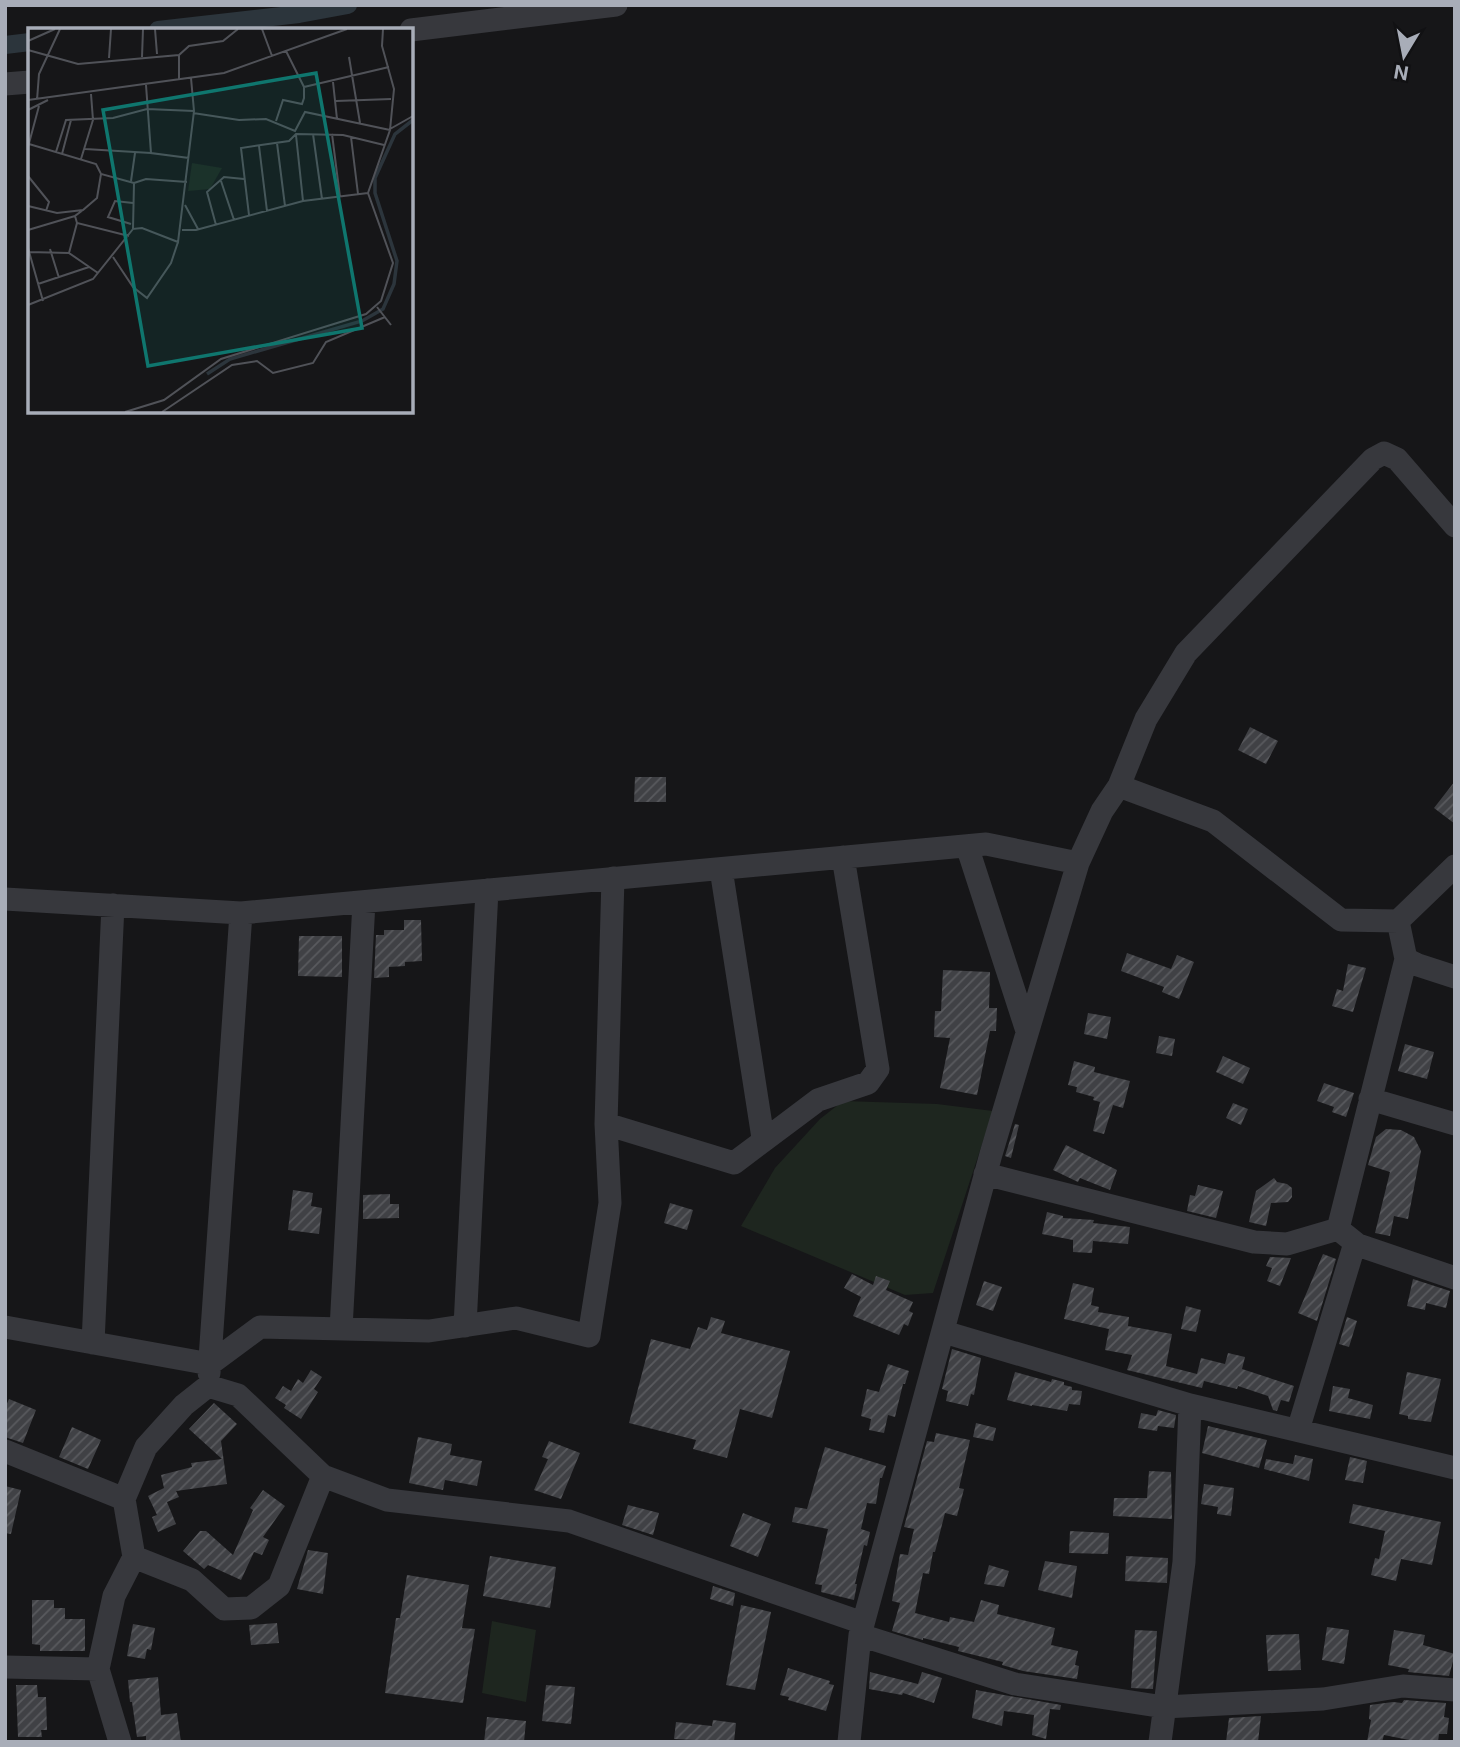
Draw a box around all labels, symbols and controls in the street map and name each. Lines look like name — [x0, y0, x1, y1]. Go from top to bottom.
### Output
north arrow — [1369, 21, 1439, 91]
inset map — [28, 28, 413, 413]
text: N — [1392, 60, 1410, 85]

